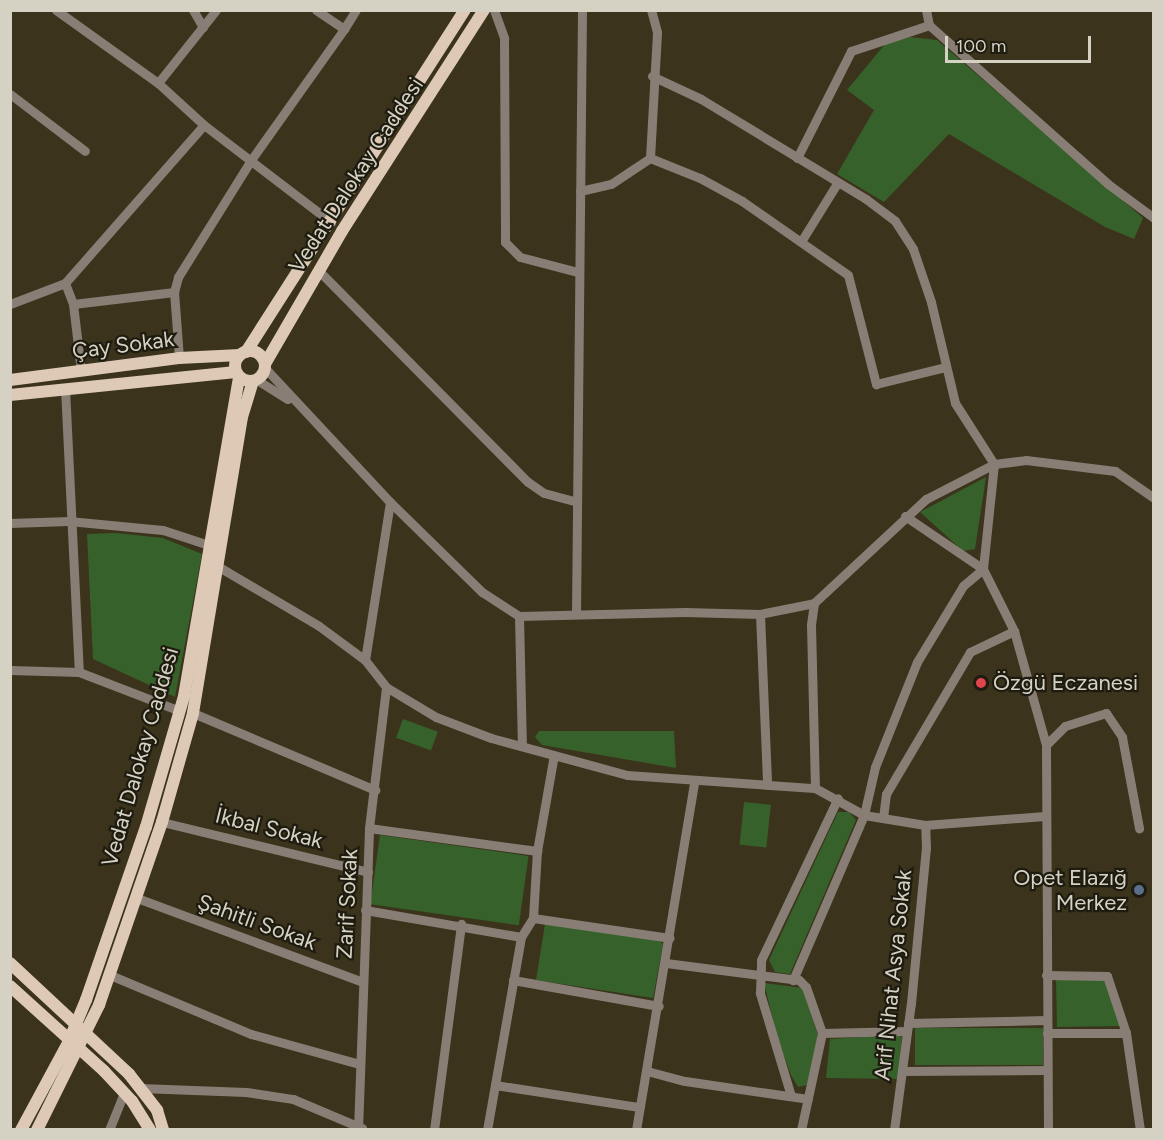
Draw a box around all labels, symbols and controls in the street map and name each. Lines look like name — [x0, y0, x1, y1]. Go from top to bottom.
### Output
scale bar — [948, 24, 1094, 62]
text: 100 m — [956, 35, 1006, 57]
street label: Vedat Dalokay Caddesi — [283, 73, 429, 277]
street label: Çay Sokak — [71, 326, 175, 364]
street label: Vedat Dalokay Caddesi — [96, 644, 184, 870]
place label: Özgü Eczanesi — [993, 670, 1138, 696]
marker: Özgü Eczanesi — [974, 676, 988, 690]
street label: İkbal Sokak — [213, 802, 325, 854]
street label: Zarif Sokak — [331, 848, 363, 960]
place label: Opet Elazığ Merkez — [1013, 864, 1127, 915]
street label: Arif Nihat Asya Sokak — [869, 868, 917, 1082]
marker: Opet Elazığ Merkez — [1132, 883, 1146, 897]
street label: Şahitli Sokak — [194, 888, 320, 956]

